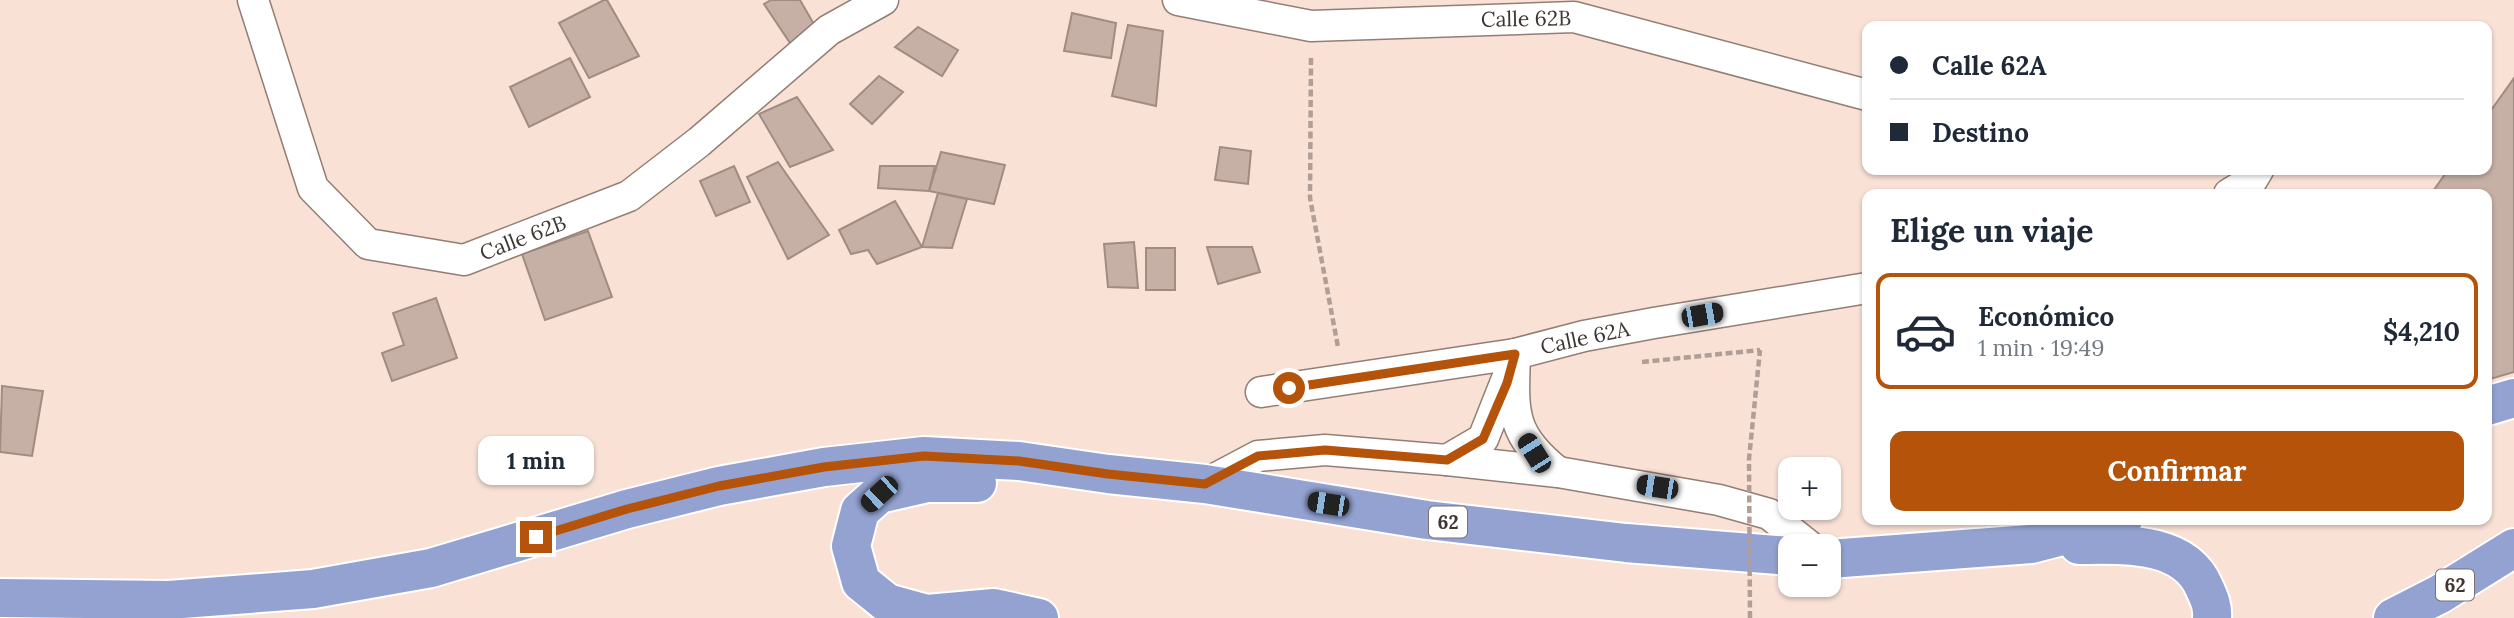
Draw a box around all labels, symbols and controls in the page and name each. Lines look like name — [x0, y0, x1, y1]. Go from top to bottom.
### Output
street label: Calle 62B — [1481, 4, 1571, 33]
text: Calle 62A — [1932, 49, 2047, 82]
text: Destino — [1932, 116, 2029, 149]
street label: Calle 62B — [476, 209, 570, 266]
text: Elige un viaje — [1890, 210, 2094, 251]
icon: car — [1894, 300, 1957, 363]
text: Económico — [1978, 300, 2114, 333]
car — [1680, 301, 1725, 329]
street label: Calle 62A — [1538, 315, 1633, 360]
text: $4,210 — [2383, 315, 2460, 348]
text: 1 min · 19:49 — [1978, 333, 2104, 362]
route start — [1273, 372, 1305, 404]
car — [1514, 430, 1555, 476]
button: Confirmar — [1890, 431, 2464, 511]
callout: 1 min — [478, 435, 594, 484]
text: 1 min — [507, 446, 565, 475]
map controls — [1778, 457, 1841, 597]
button: + — [1778, 457, 1841, 520]
car — [857, 472, 902, 516]
car — [1635, 473, 1680, 501]
car — [1306, 490, 1351, 518]
road number: 62 — [1429, 506, 1467, 538]
route end — [520, 521, 552, 553]
button: − — [1778, 534, 1841, 597]
road number: 62 — [2436, 570, 2474, 600]

